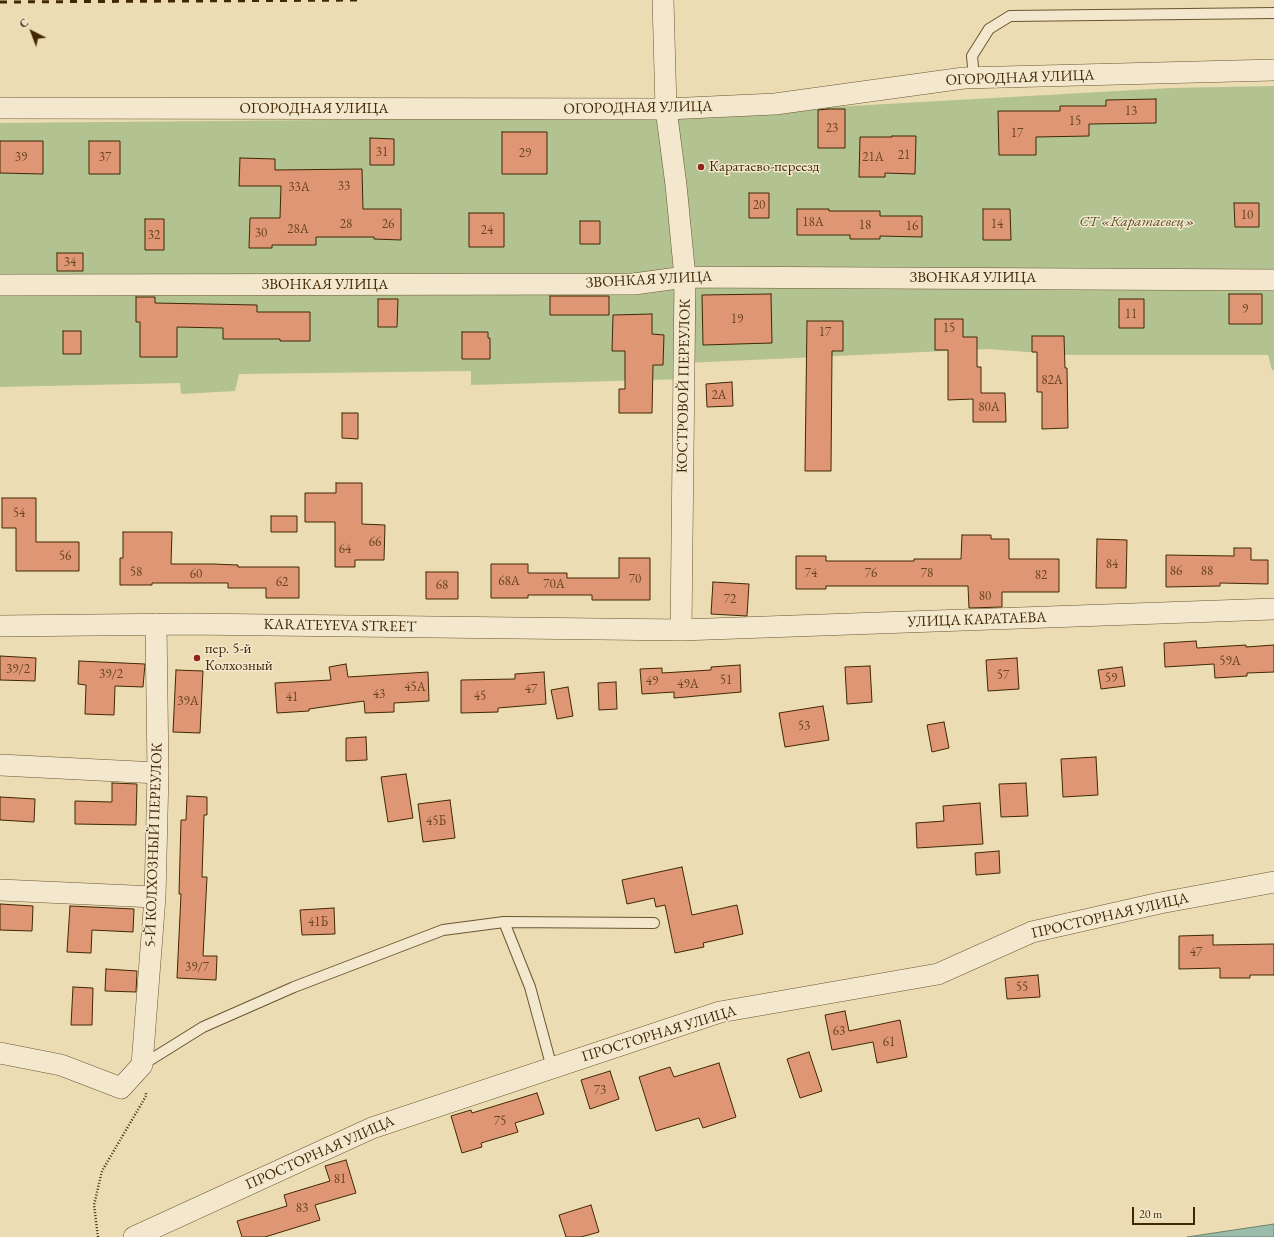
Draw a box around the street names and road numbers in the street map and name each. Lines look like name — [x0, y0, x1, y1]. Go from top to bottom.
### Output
street label: ОГОРОДНАЯ УЛИЦА — [945, 66, 1095, 90]
street label: ОГОРОДНАЯ УЛИЦА — [563, 98, 713, 118]
street label: ОГОРОДНАЯ УЛИЦА — [239, 100, 389, 118]
street label: ЗВОНКАЯ УЛИЦА — [585, 268, 713, 292]
street label: ЗВОНКАЯ УЛИЦА — [910, 269, 1036, 287]
street label: ЗВОНКАЯ УЛИЦА — [262, 276, 388, 294]
street label: КОСТРОВОЙ ПЕРЕУЛОК — [673, 299, 695, 473]
street label: УЛИЦА КАРАТАЕВА — [907, 609, 1047, 631]
street label: KARATEYEVA STREET — [264, 616, 416, 636]
street label: 5-Й КОЛХОЗНЫЙ ПЕРЕУЛОК — [141, 742, 167, 948]
street label: ПРОСТОРНАЯ УЛИЦА — [1029, 889, 1191, 943]
street label: ПРОСТОРНАЯ УЛИЦА — [579, 1002, 739, 1066]
street label: ПРОСТОРНАЯ УЛИЦА — [243, 1112, 397, 1194]

